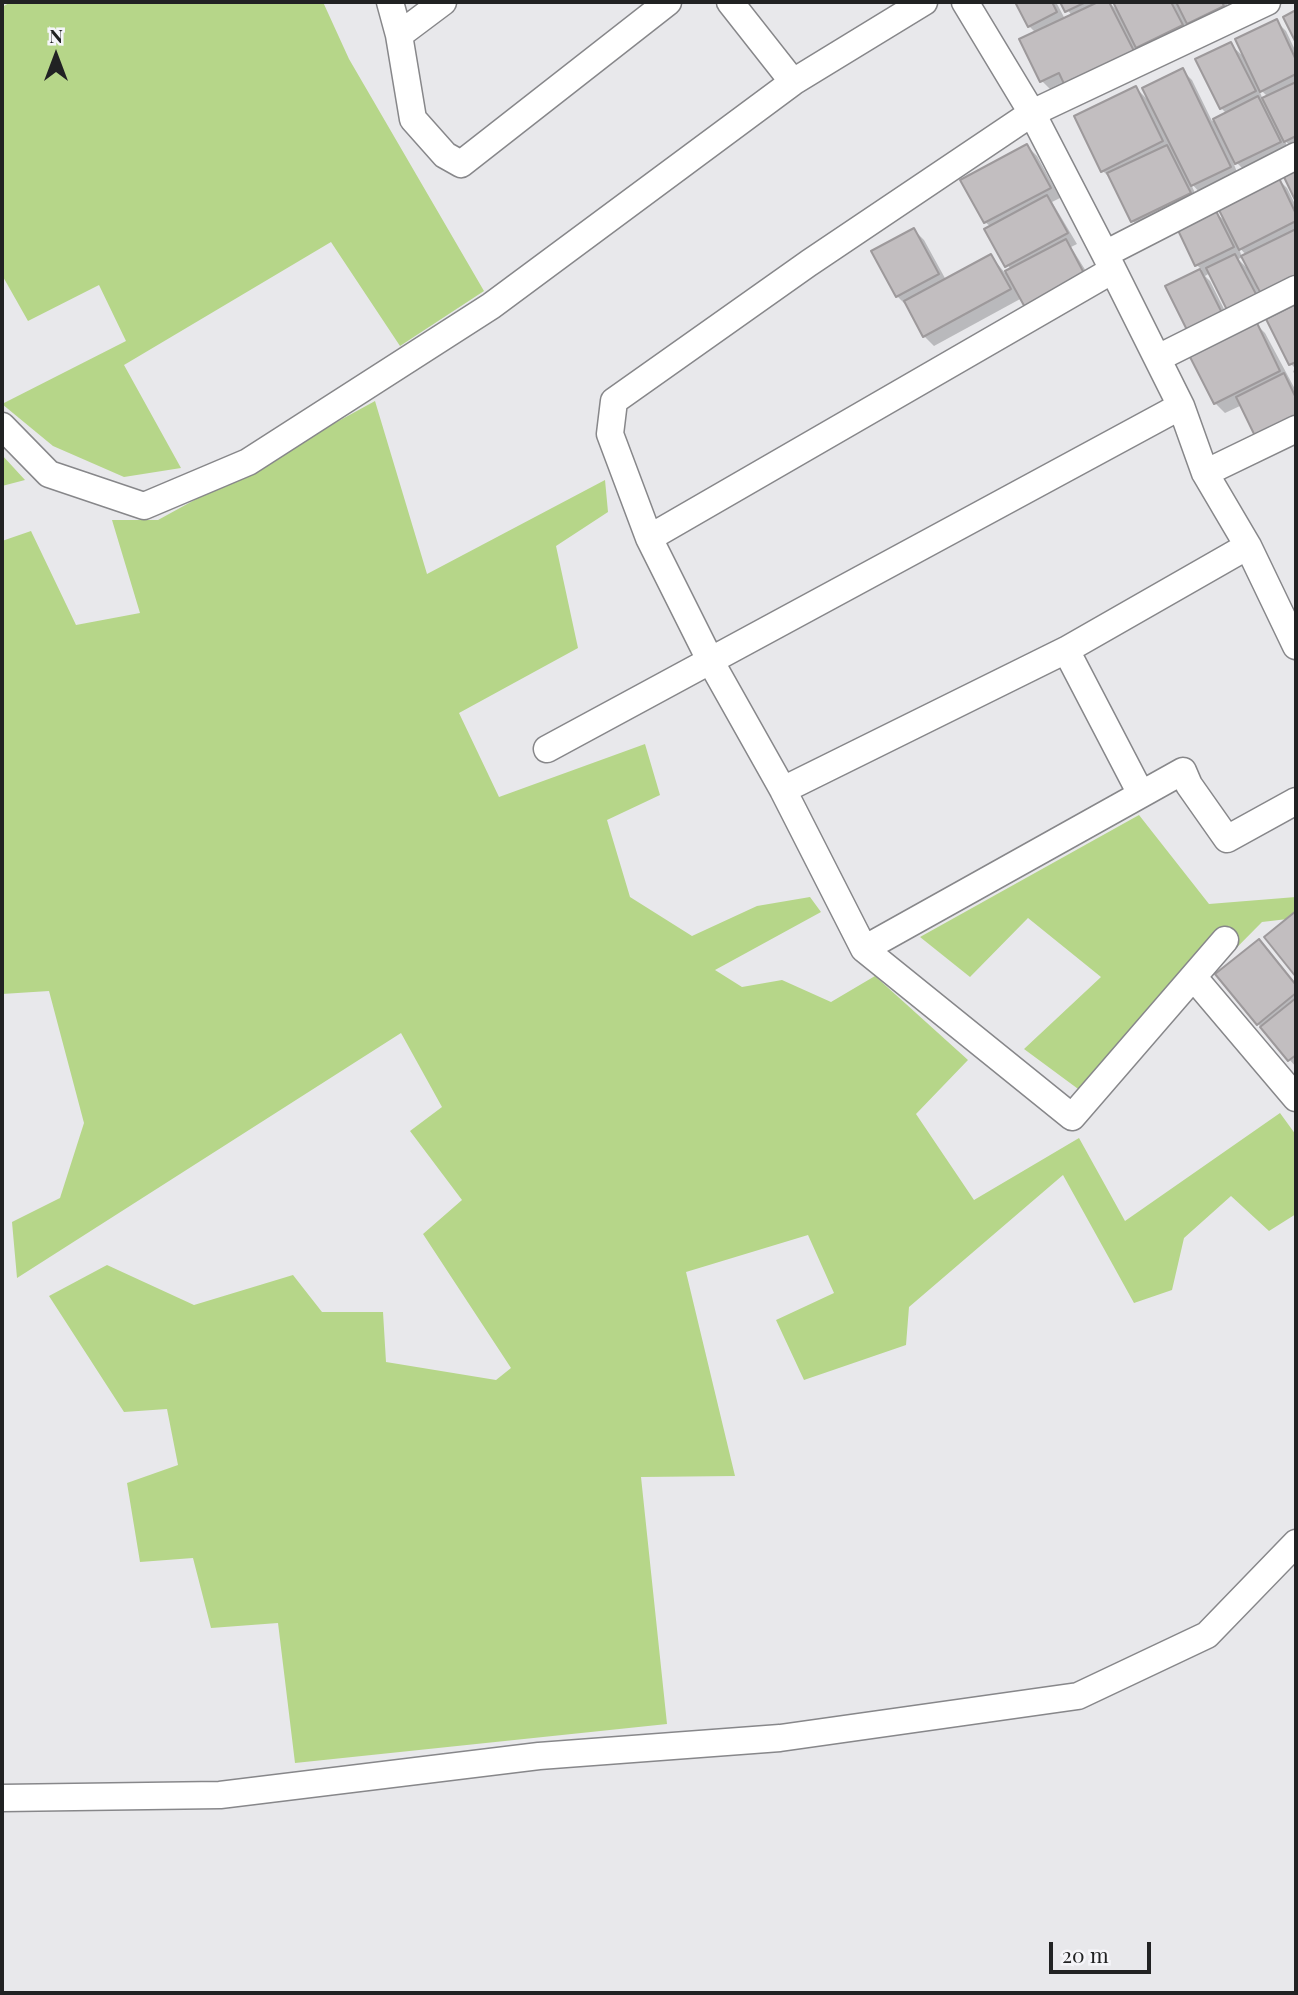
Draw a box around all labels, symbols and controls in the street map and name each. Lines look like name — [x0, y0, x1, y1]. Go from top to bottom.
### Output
north arrow — [21, 21, 91, 91]
text: N — [49, 22, 63, 48]
scale bar — [1053, 1928, 1154, 1972]
text: 20 m — [1062, 1940, 1109, 1968]

